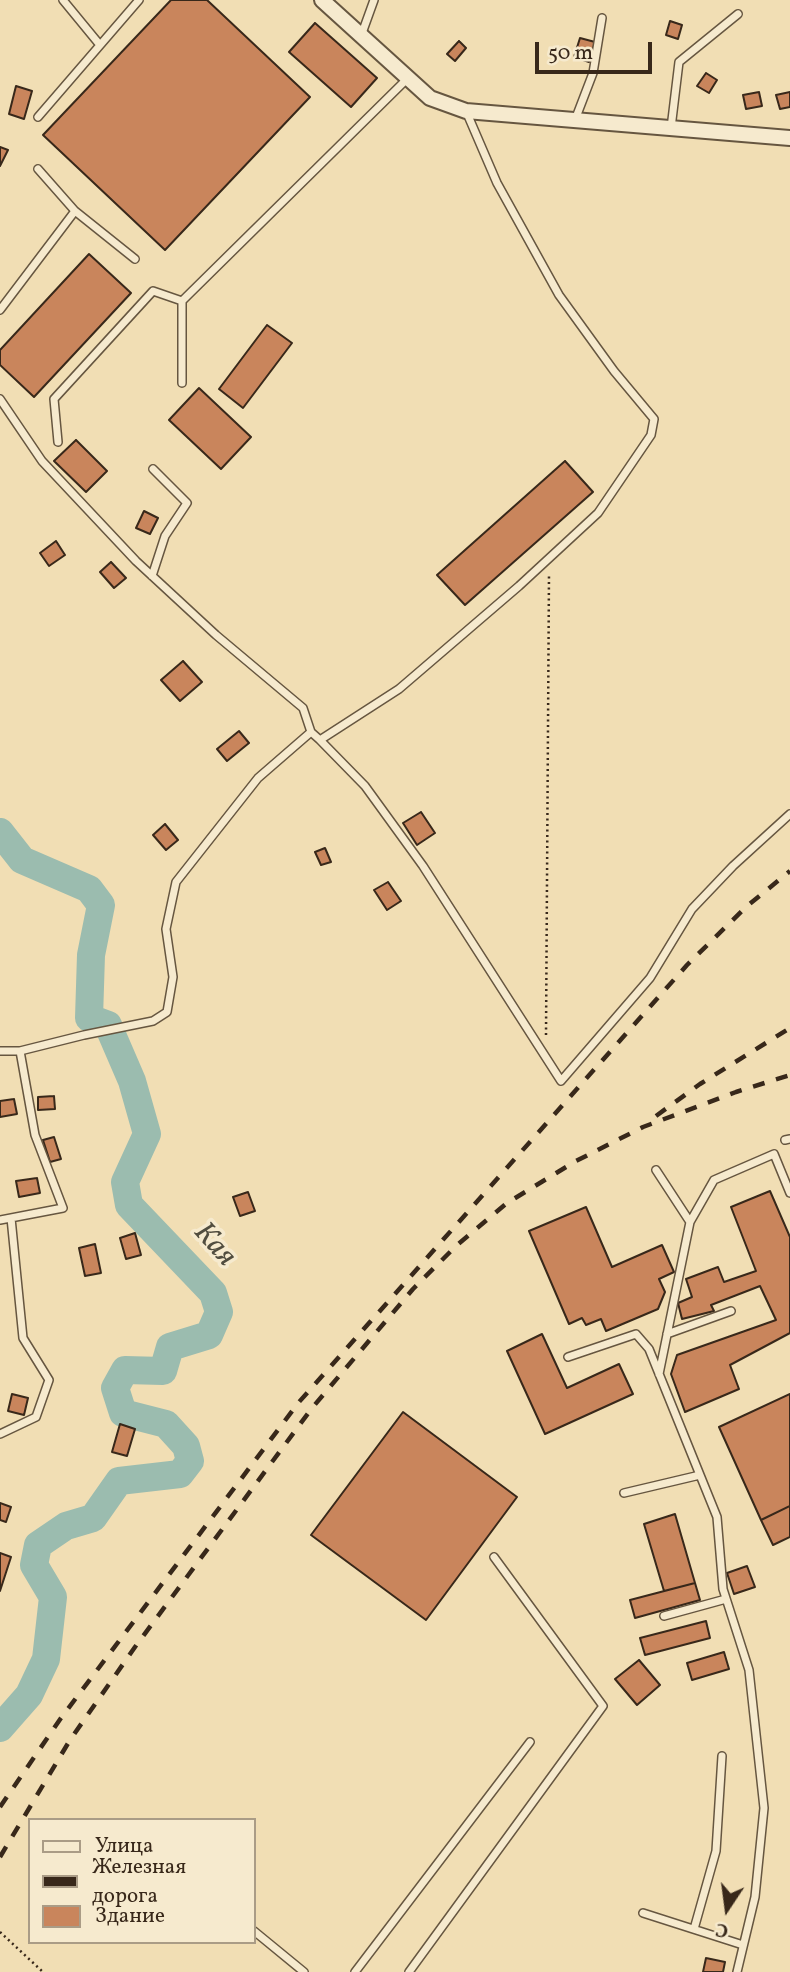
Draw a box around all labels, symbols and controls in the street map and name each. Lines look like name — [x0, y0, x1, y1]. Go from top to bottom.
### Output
scale bar — [538, 28, 655, 72]
text: 50 m — [548, 39, 593, 68]
water label: Кая — [184, 1216, 242, 1276]
legend — [28, 1818, 256, 1944]
text: Улица — [95, 1832, 153, 1861]
text: Железная дорога — [92, 1853, 186, 1911]
north arrow — [692, 1874, 762, 1944]
text: Здание — [95, 1902, 165, 1931]
text: С — [713, 1915, 731, 1944]

